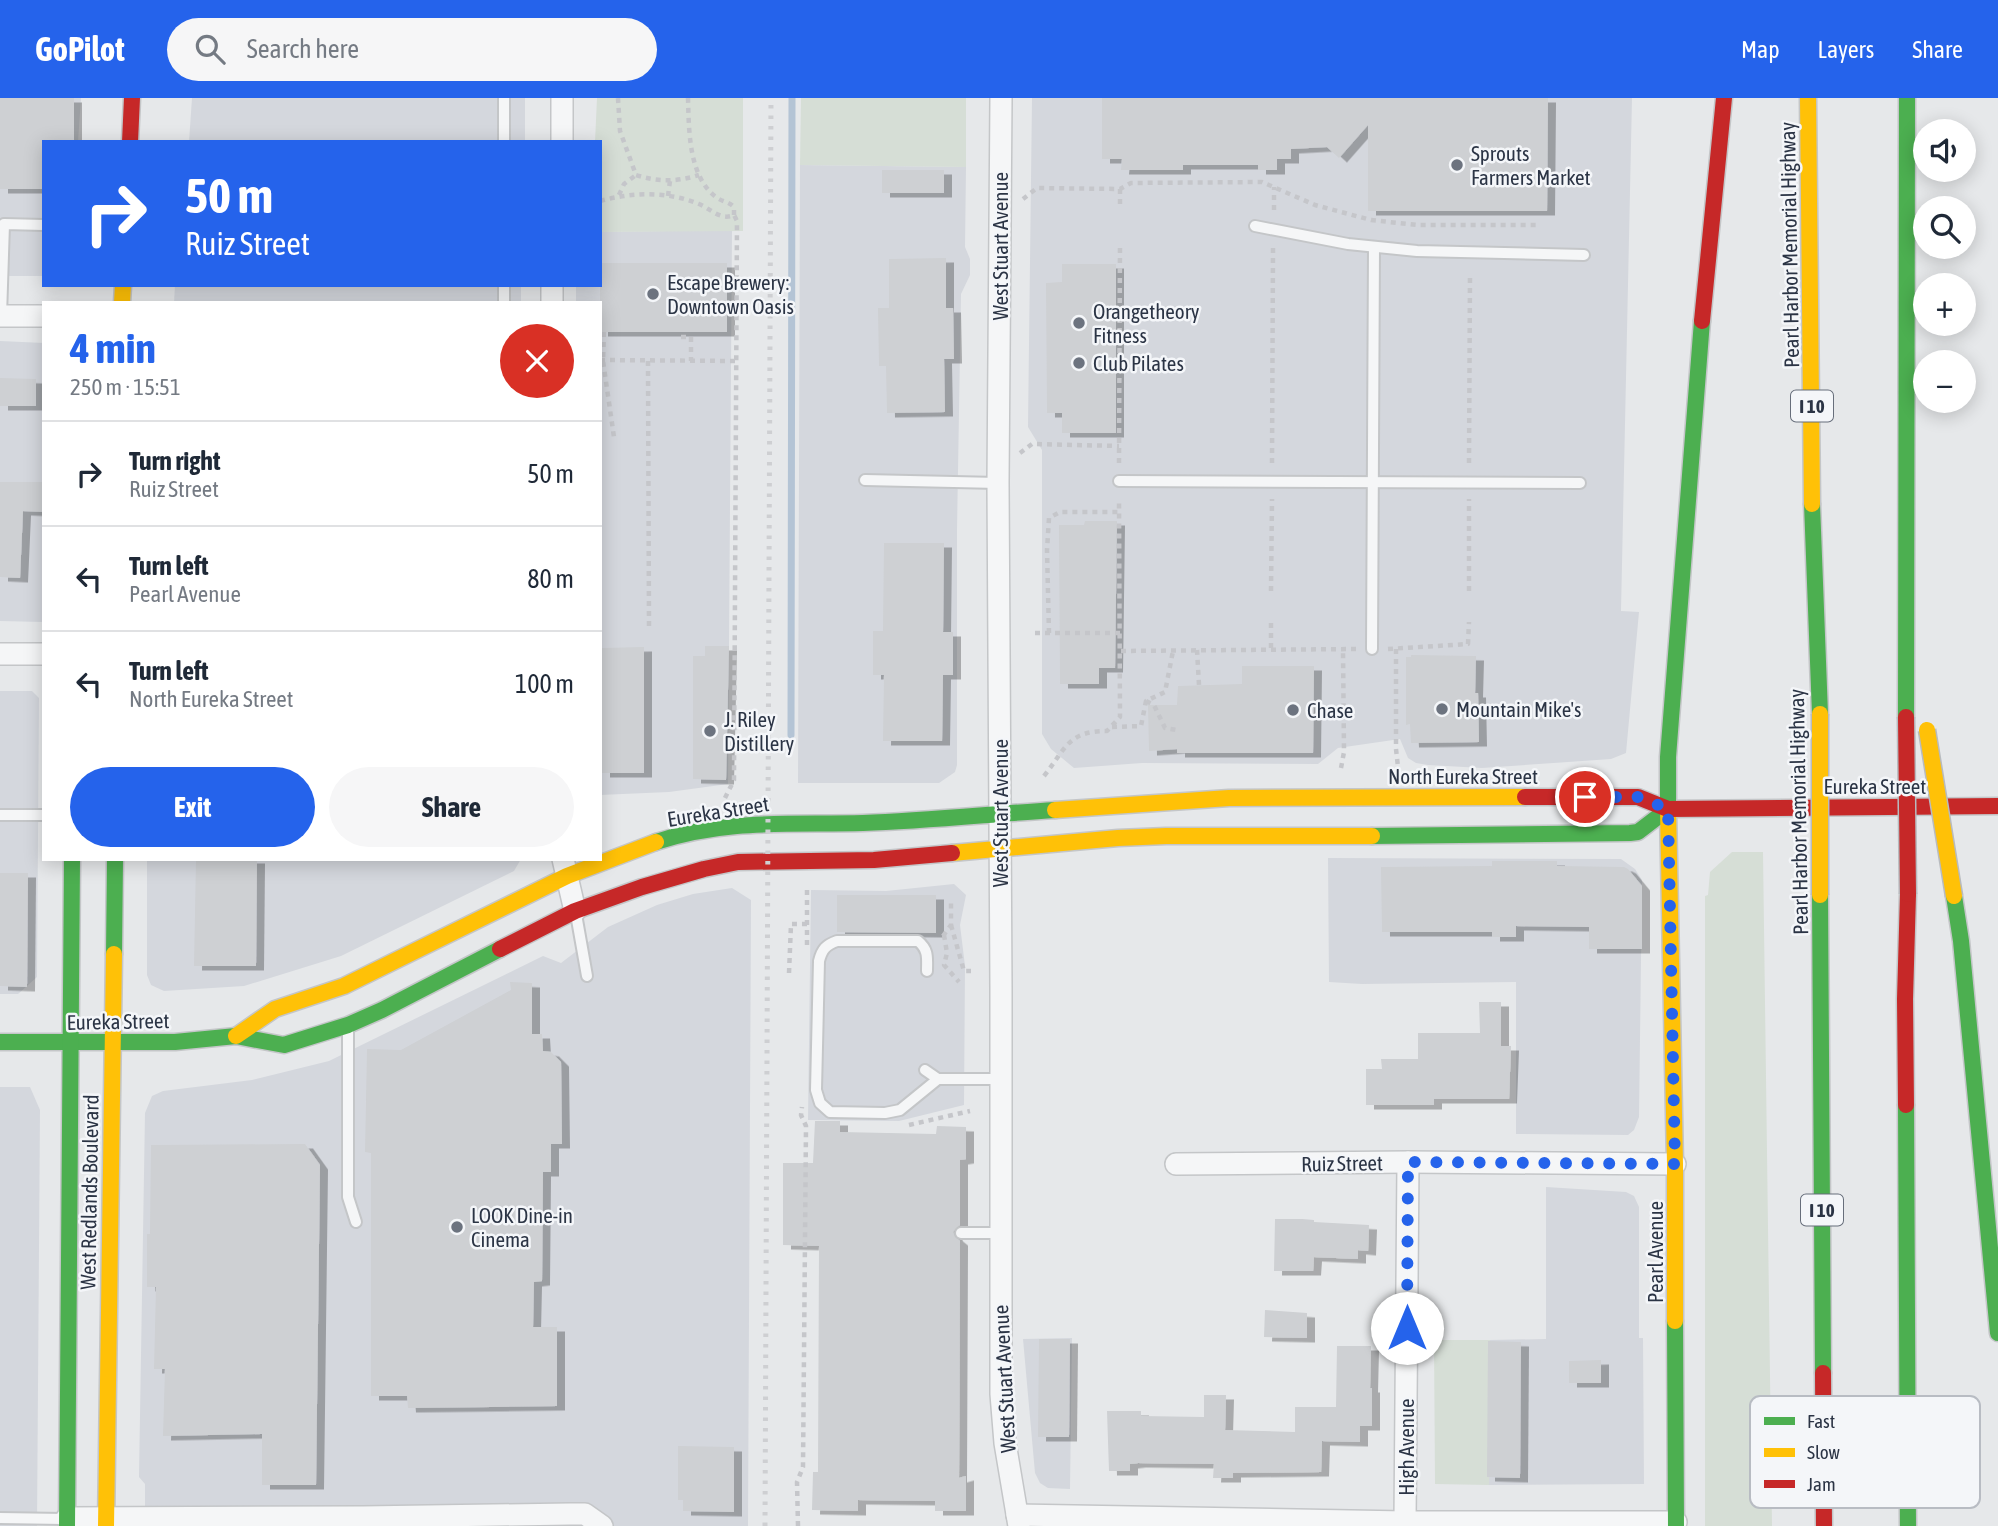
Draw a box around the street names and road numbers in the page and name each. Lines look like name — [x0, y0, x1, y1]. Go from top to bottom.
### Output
street label: Pearl Harbor Memorial Highway — [1775, 122, 1803, 368]
street label: West Stuart Avenue — [988, 172, 1012, 320]
road number: I 10 — [1791, 390, 1833, 422]
street label: Pearl Harbor Memorial Highway — [1784, 689, 1812, 935]
street label: West Stuart Avenue — [988, 739, 1012, 887]
street label: North Eureka Street — [1388, 764, 1538, 788]
street label: Eureka Street — [1824, 774, 1926, 798]
street label: Eureka Street — [665, 791, 771, 831]
street label: Eureka Street — [66, 1008, 170, 1034]
street label: West Redlands Boulevard — [75, 1094, 103, 1290]
street label: Ruiz Street — [1301, 1150, 1383, 1176]
road number: I 10 — [1801, 1194, 1843, 1226]
street label: Pearl Avenue — [1643, 1201, 1667, 1303]
street label: West Stuart Avenue — [988, 1304, 1020, 1454]
street label: High Avenue — [1394, 1398, 1418, 1496]

